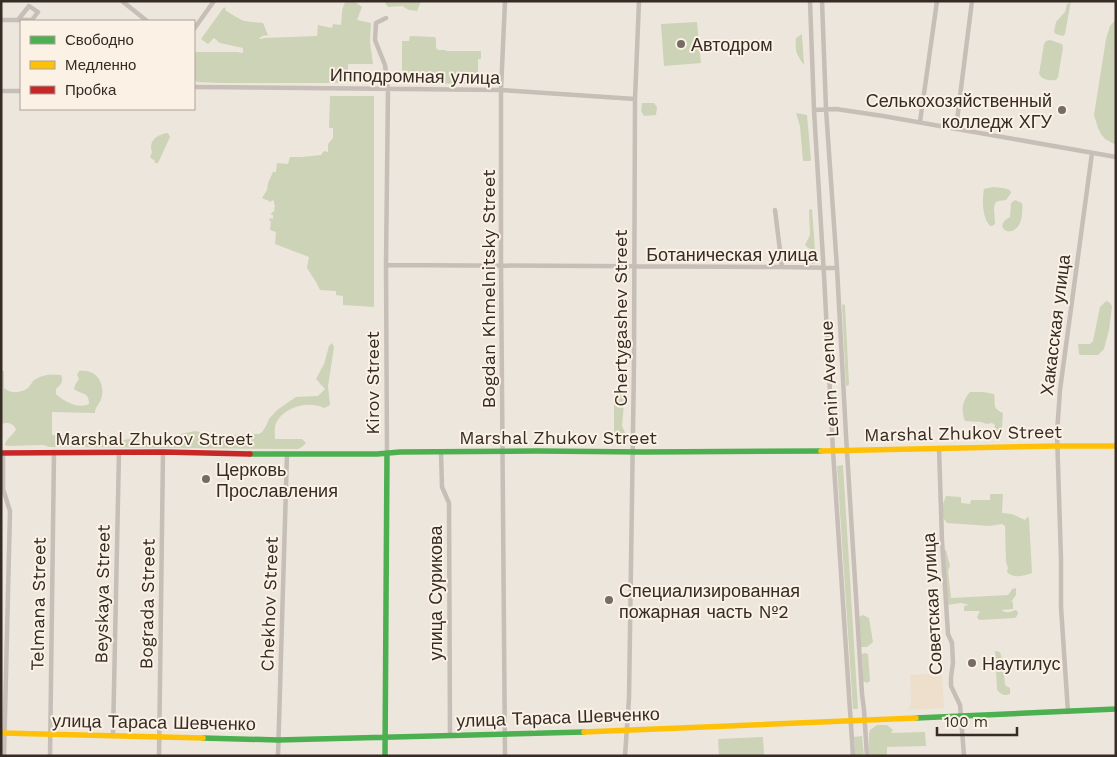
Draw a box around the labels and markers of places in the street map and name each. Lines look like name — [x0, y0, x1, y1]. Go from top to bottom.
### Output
place label: Автодром — [691, 34, 773, 55]
marker: Автодром — [675, 38, 687, 50]
place label: Селькохозяйственный колледж ХГУ — [866, 90, 1053, 132]
marker: Селькохозяйственный колледж ХГУ — [1056, 104, 1068, 116]
place label: Церковь Прославления — [216, 459, 338, 501]
marker: Церковь Прославления — [200, 473, 212, 485]
place label: Специализированная пожарная часть №2 — [619, 580, 800, 622]
marker: Специализированная пожарная часть №2 — [603, 594, 615, 606]
place label: Наутилус — [982, 653, 1060, 674]
marker: Наутилус — [966, 657, 978, 669]

